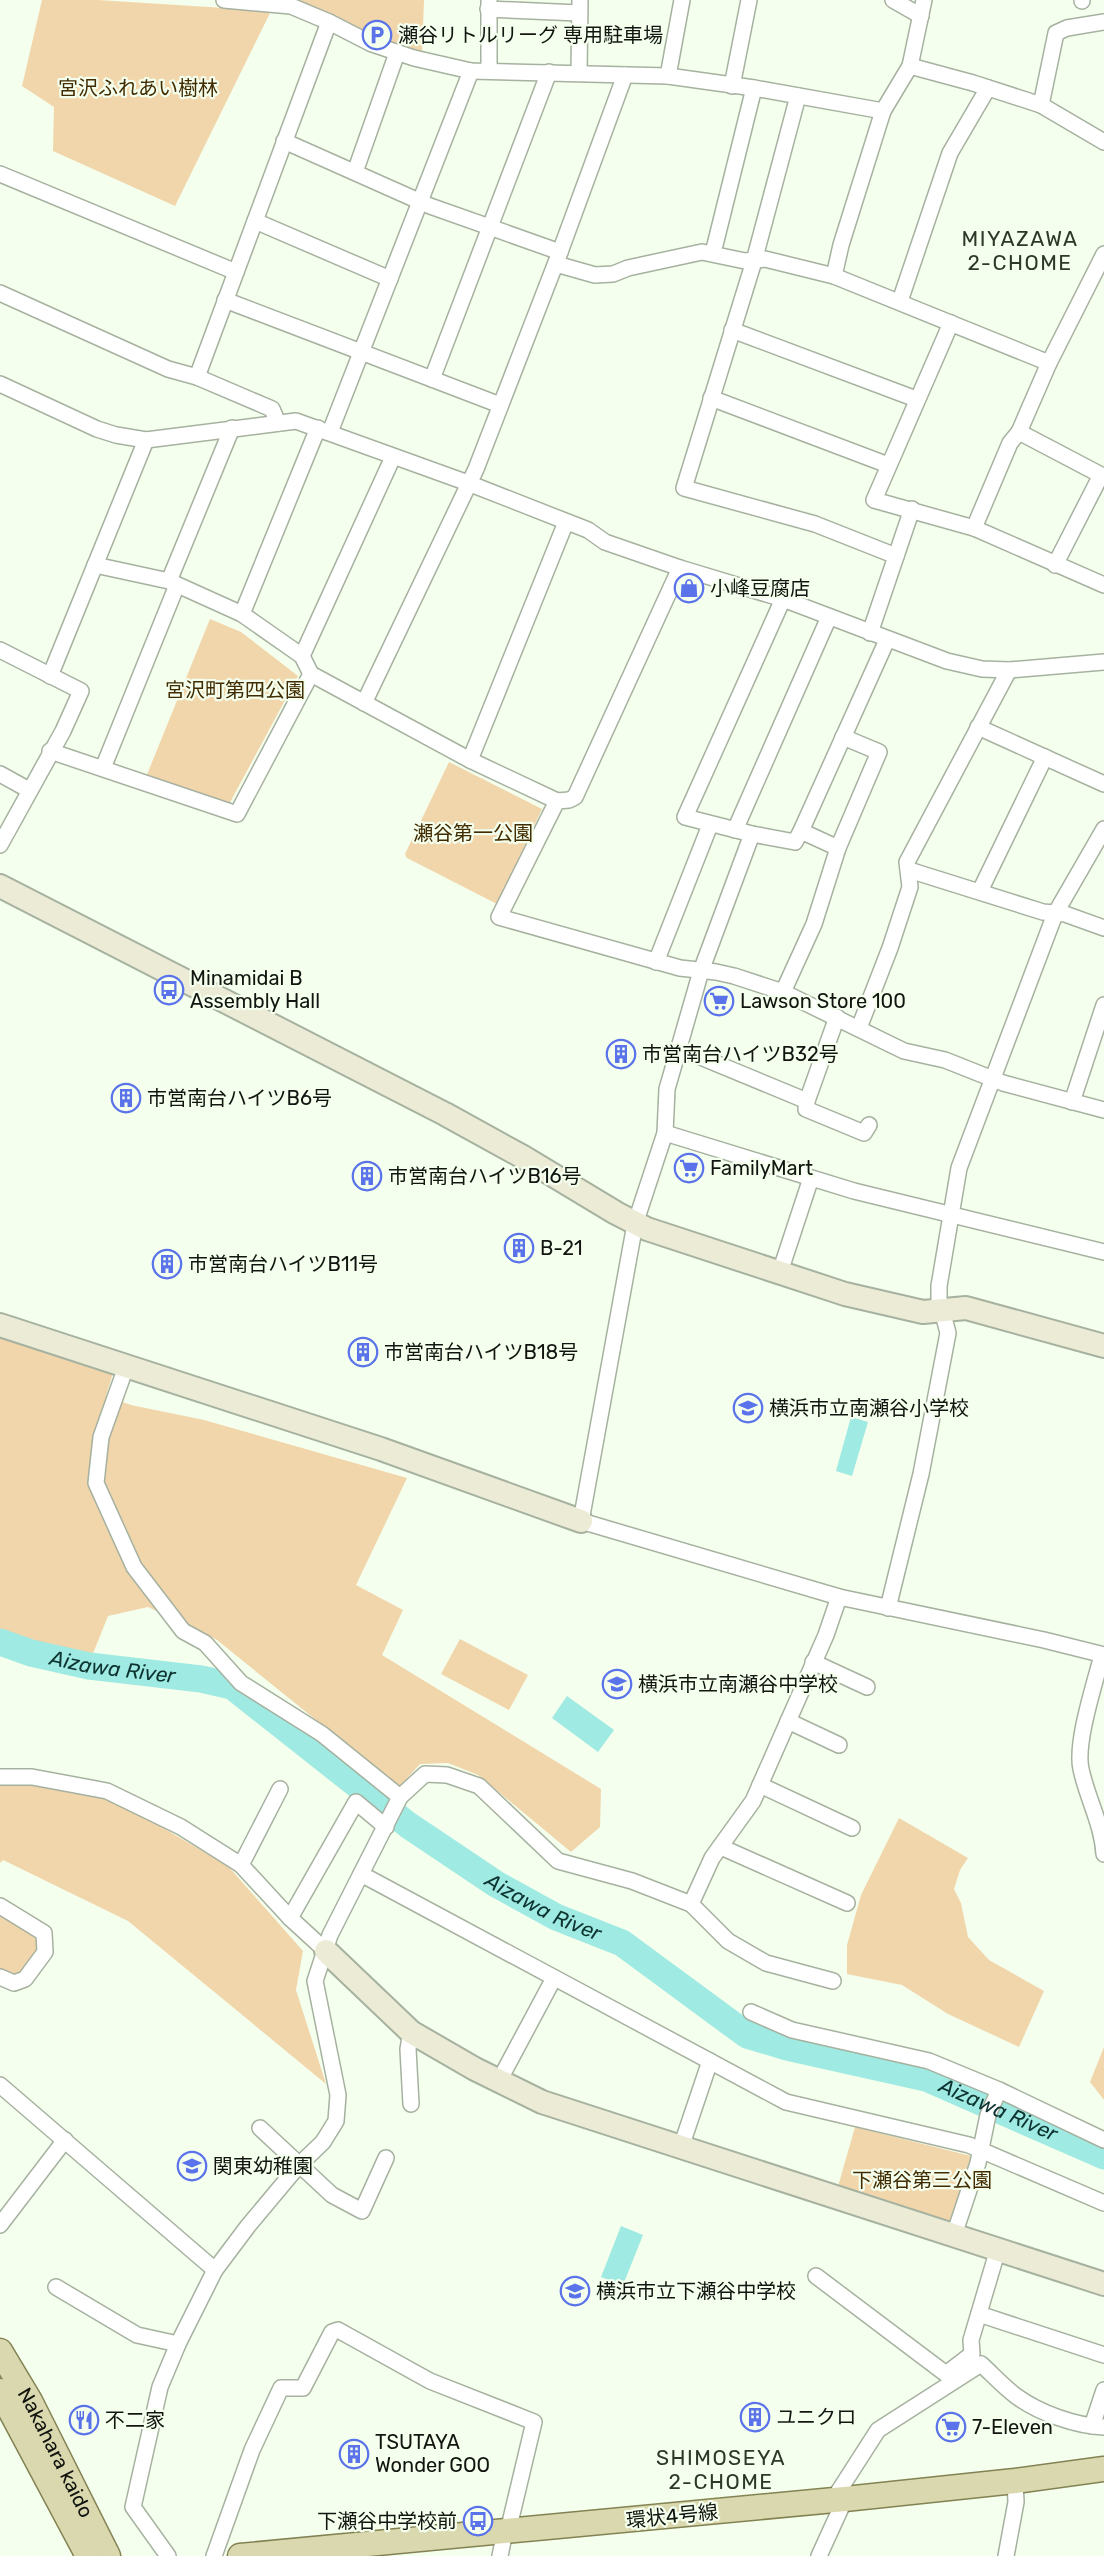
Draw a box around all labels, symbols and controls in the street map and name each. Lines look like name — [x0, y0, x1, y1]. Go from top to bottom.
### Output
parking icon: 瀬谷リトルリーグ 専用駐車場 — [361, 19, 393, 51]
place label: 瀬谷リトルリーグ 専用駐車場 — [398, 23, 663, 47]
park label: 宮沢ふれあい樹林 — [58, 76, 218, 100]
district label: MIYAZAWA 2-CHOME — [962, 226, 1079, 275]
shop icon: 小峰豆腐店 — [673, 572, 705, 604]
place label: 小峰豆腐店 — [710, 576, 810, 600]
park label: 宮沢町第四公園 — [165, 678, 305, 702]
park label: 瀬谷第一公園 — [413, 821, 533, 845]
place label: Minamidai B Assembly Hall — [190, 966, 320, 1013]
bus stop icon: Minamidai B Assembly Hall — [153, 974, 185, 1006]
supermarket icon: Lawson Store 100 — [703, 985, 735, 1017]
place label: Lawson Store 100 — [740, 989, 906, 1013]
building icon: 市営南台ハイツB32号 — [605, 1038, 637, 1070]
place label: 市営南台ハイツB32号 — [642, 1042, 839, 1066]
building icon: 市営南台ハイツB6号 — [110, 1082, 142, 1114]
place label: 市営南台ハイツB6号 — [147, 1086, 332, 1110]
supermarket icon: FamilyMart — [673, 1152, 705, 1184]
place label: FamilyMart — [710, 1156, 813, 1180]
building icon: 市営南台ハイツB16号 — [351, 1160, 383, 1192]
place label: 市営南台ハイツB16号 — [388, 1164, 582, 1188]
building icon: B-21 — [503, 1232, 535, 1264]
place label: B-21 — [540, 1236, 583, 1260]
building icon: 市営南台ハイツB11号 — [151, 1248, 183, 1280]
place label: 市営南台ハイツB11号 — [188, 1252, 378, 1276]
building icon: 市営南台ハイツB18号 — [347, 1336, 379, 1368]
place label: 市営南台ハイツB18号 — [384, 1340, 578, 1364]
school or university icon: 横浜市立南瀬谷小学校 — [732, 1392, 764, 1424]
place label: 横浜市立南瀬谷小学校 — [769, 1396, 969, 1420]
water label: Aizawa River — [47, 1644, 178, 1688]
school or university icon: 横浜市立南瀬谷中学校 — [601, 1668, 633, 1700]
place label: 横浜市立南瀬谷中学校 — [638, 1672, 838, 1696]
water label: Aizawa River — [480, 1867, 606, 1946]
water label: Aizawa River — [935, 2072, 1062, 2147]
school or university icon: 関東幼稚園 — [176, 2150, 208, 2182]
place label: 関東幼稚園 — [213, 2154, 313, 2178]
park label: 下瀬谷第三公園 — [852, 2168, 992, 2192]
school or university icon: 横浜市立下瀬谷中学校 — [559, 2275, 591, 2307]
place label: 横浜市立下瀬谷中学校 — [596, 2279, 796, 2303]
street label: Nakahara kaido — [13, 2383, 99, 2521]
building icon: ユニクロ — [739, 2401, 771, 2433]
restaurant icon: 不二家 — [68, 2404, 100, 2436]
place label: ユニクロ — [776, 2405, 856, 2429]
place label: 不二家 — [105, 2408, 165, 2432]
supermarket icon: 7-Eleven — [935, 2411, 967, 2443]
place label: 7-Eleven — [972, 2415, 1053, 2439]
place label: TSUTAYA Wonder GOO — [375, 2430, 490, 2477]
building icon: TSUTAYA Wonder GOO — [338, 2438, 370, 2470]
district label: SHIMOSEYA 2-CHOME — [656, 2445, 786, 2494]
street label: 環状4号線 — [625, 2499, 719, 2533]
bus stop icon: 下瀬谷中学校前 — [462, 2505, 494, 2537]
place label: 下瀬谷中学校前 — [317, 2509, 457, 2533]

